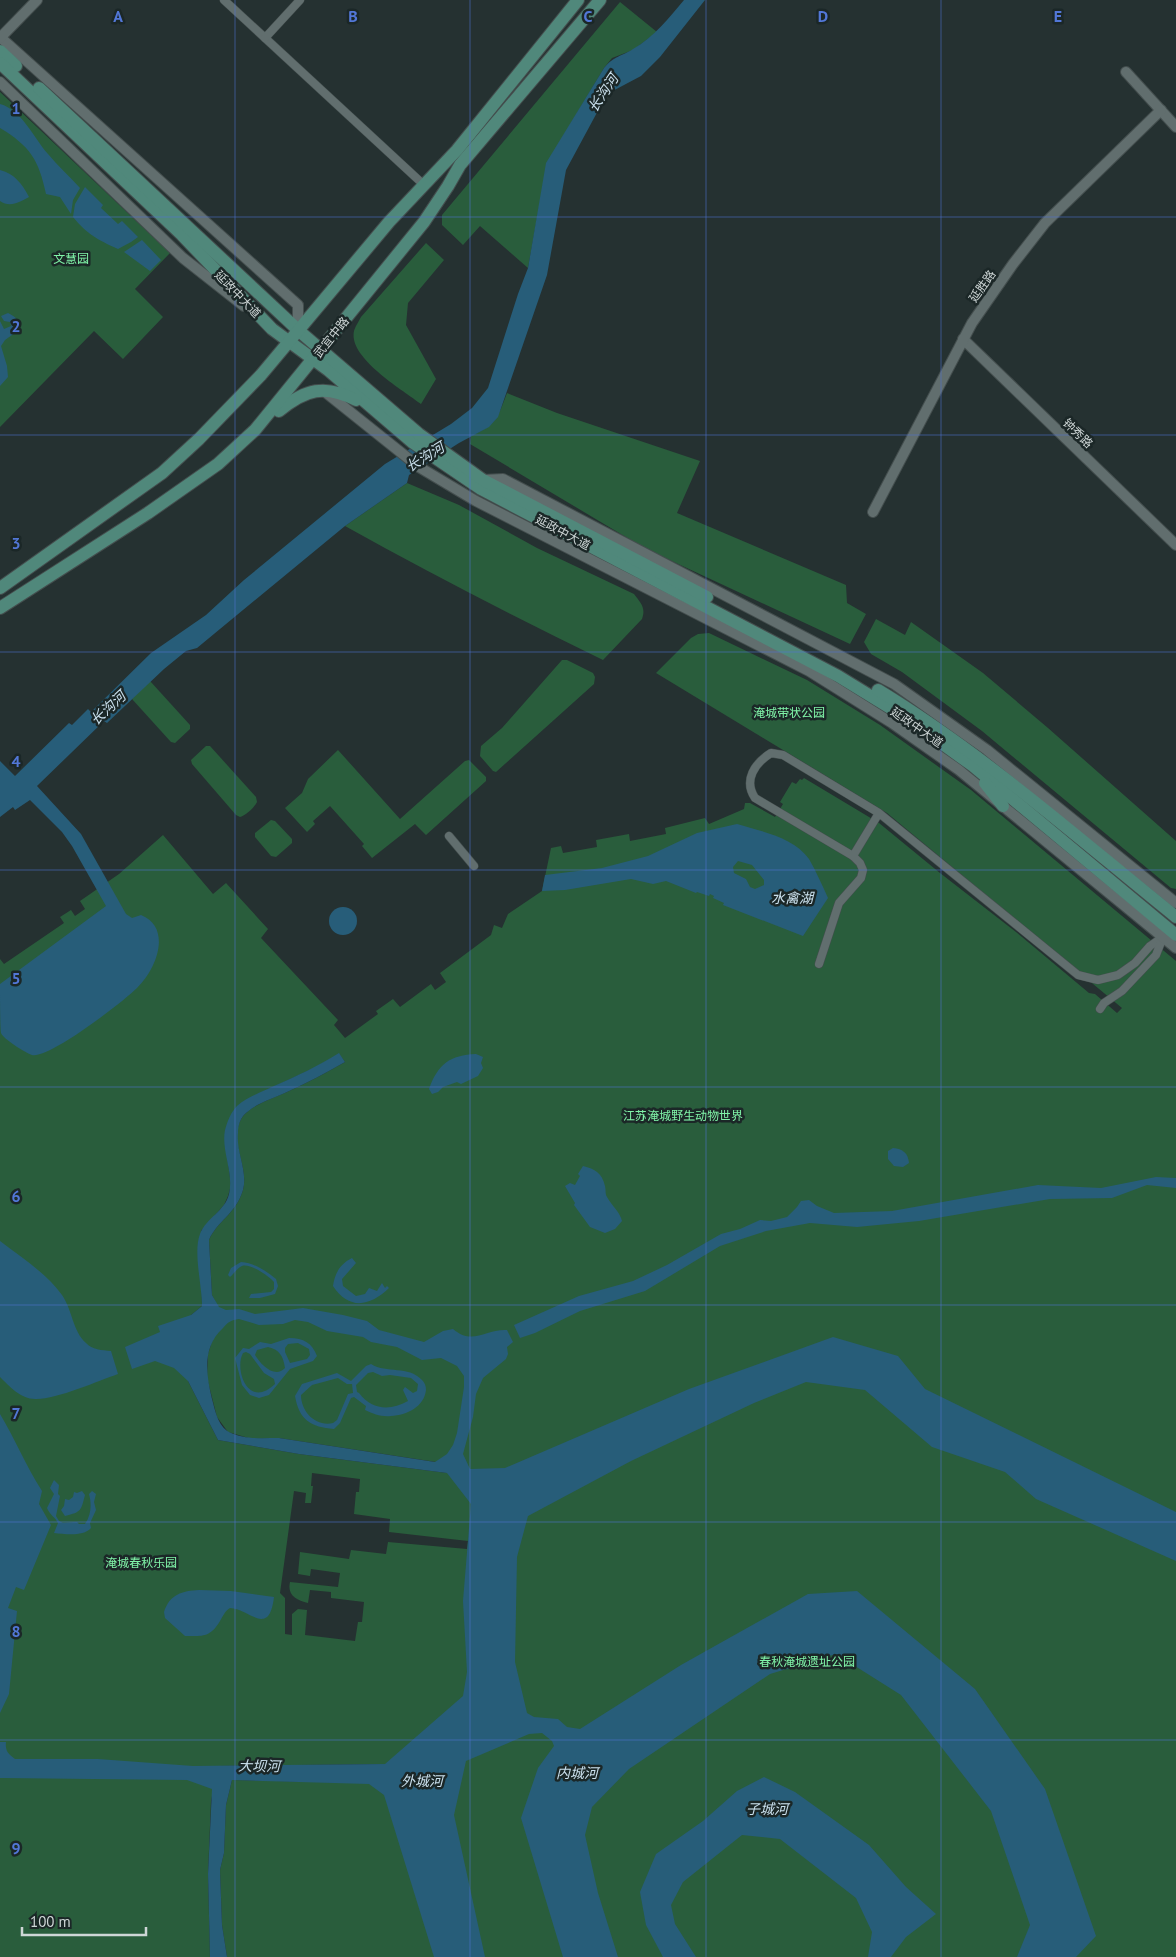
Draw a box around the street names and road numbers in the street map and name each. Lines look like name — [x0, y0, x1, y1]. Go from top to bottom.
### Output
street label: 延政中大道 — [212, 267, 264, 321]
street label: 延胜路 — [966, 267, 998, 305]
street label: 武宜中路 — [310, 314, 352, 360]
street label: 钟秀路 — [1060, 415, 1096, 451]
street label: 延政中大道 — [533, 511, 593, 553]
street label: 延政中大道 — [888, 704, 946, 750]

